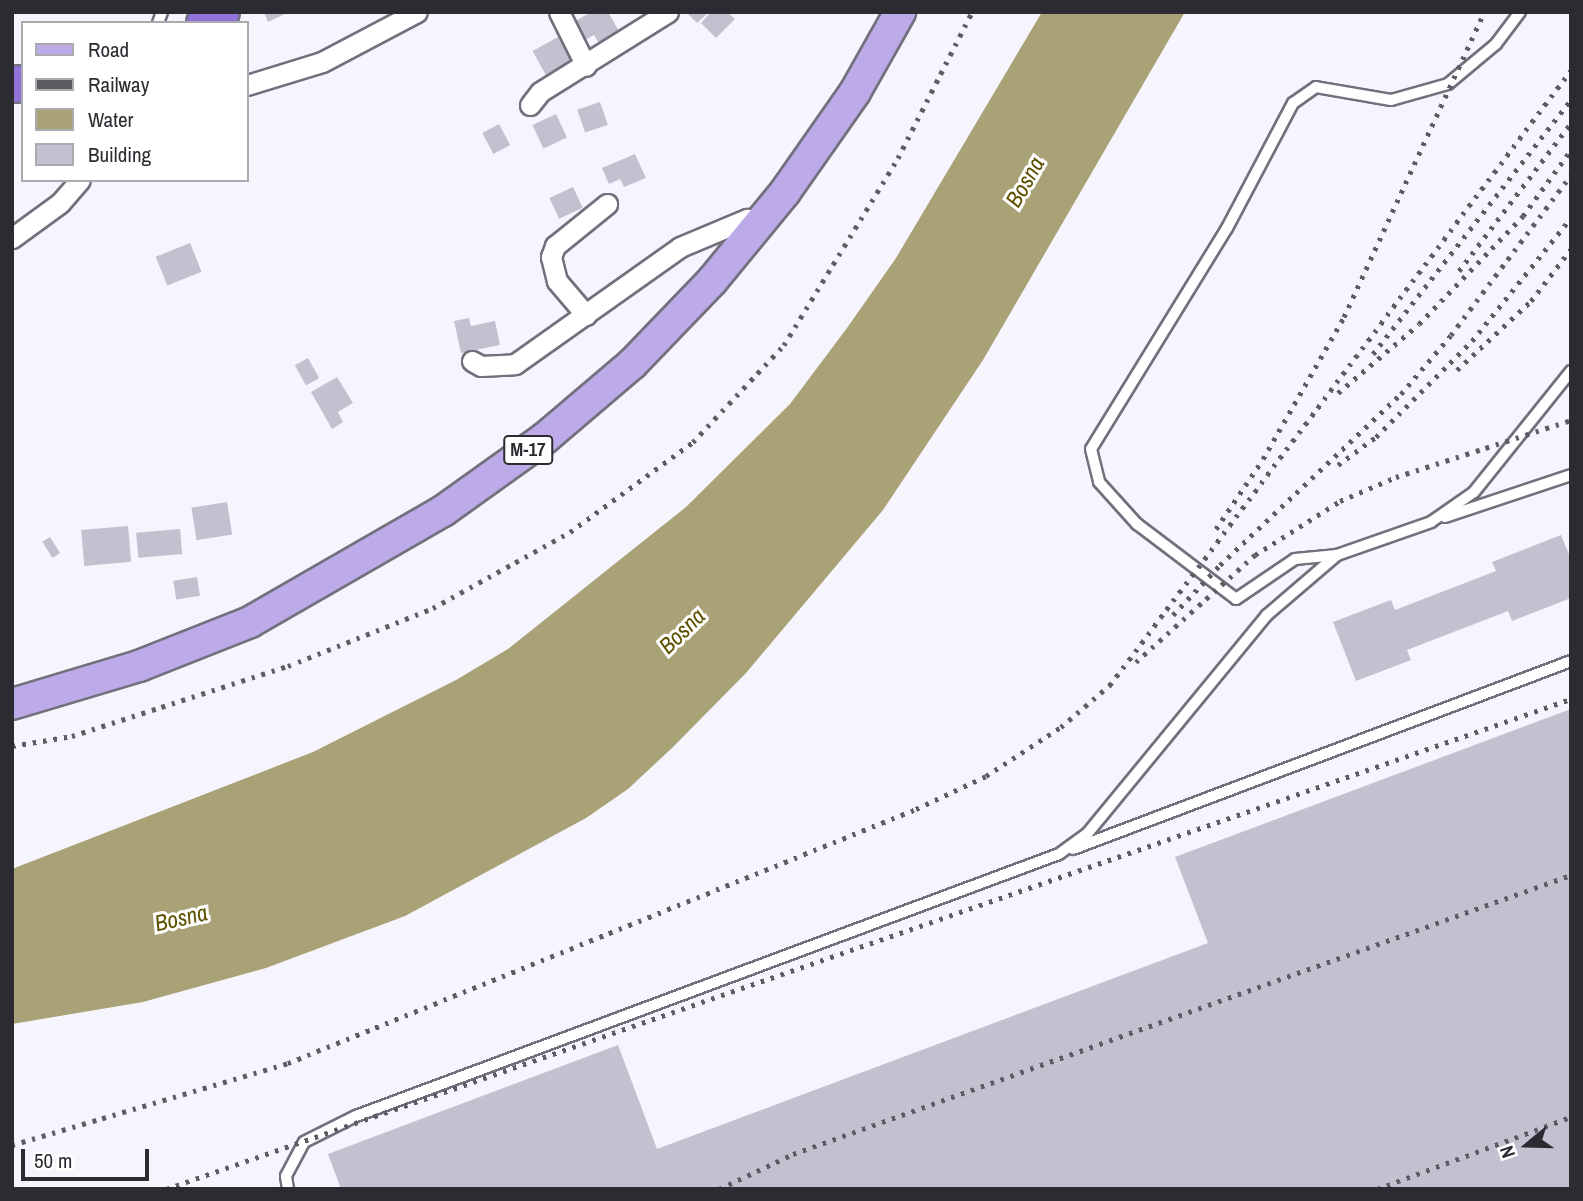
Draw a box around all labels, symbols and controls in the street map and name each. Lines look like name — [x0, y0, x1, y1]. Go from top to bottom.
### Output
legend — [21, 21, 248, 182]
text: Road — [88, 35, 129, 64]
text: Railway — [88, 70, 149, 99]
text: Water — [88, 105, 133, 134]
text: Building — [88, 140, 151, 169]
water label: Bosna — [1000, 152, 1050, 212]
road number: M-17 — [502, 435, 554, 466]
water label: Bosna — [653, 602, 711, 660]
water label: Bosna — [152, 899, 210, 937]
north arrow — [1492, 1110, 1562, 1180]
scale bar — [24, 1134, 152, 1178]
text: N — [1493, 1142, 1521, 1161]
text: 50 m — [34, 1146, 72, 1175]

